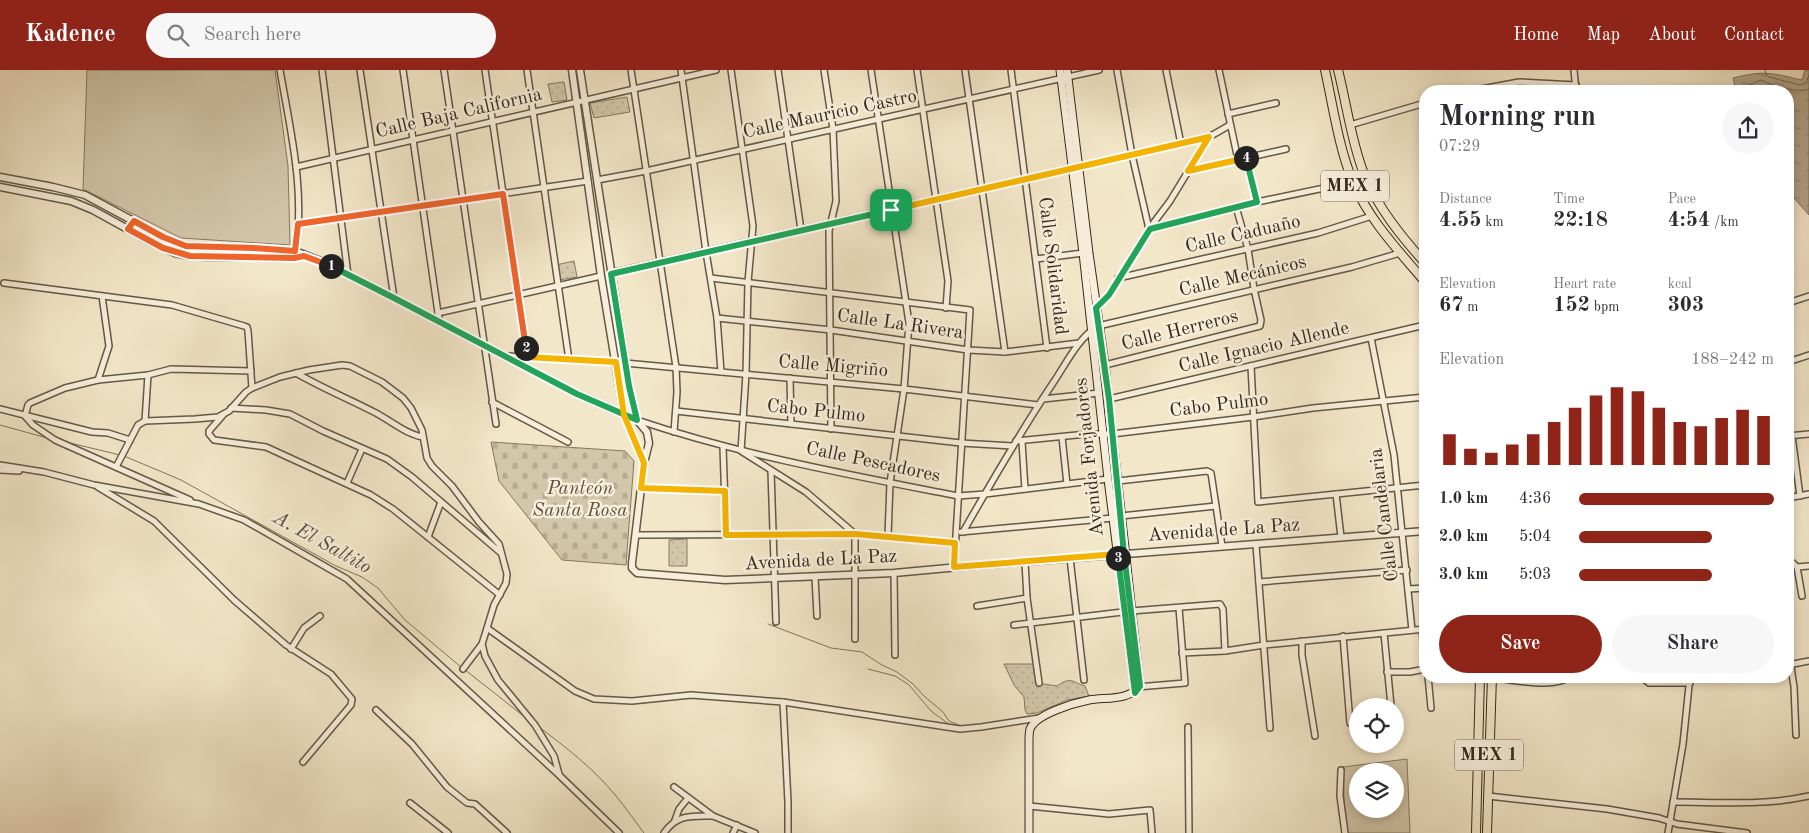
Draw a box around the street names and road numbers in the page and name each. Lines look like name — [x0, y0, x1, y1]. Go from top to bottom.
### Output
street label: Calle Baja California — [374, 85, 545, 142]
street label: Calle Mauricio Castro — [741, 87, 919, 143]
road number: MEX 1 — [1321, 170, 1389, 202]
street label: Calle Solidaridad — [1034, 196, 1070, 336]
street label: Calle Caduaño — [1184, 213, 1302, 257]
street label: Calle Mecánicos — [1177, 253, 1309, 301]
street label: Calle La Rivera — [835, 307, 965, 343]
street label: Calle Herreros — [1120, 307, 1240, 355]
street label: Calle Ignacio Allende — [1177, 319, 1351, 377]
street label: Calle Migriño — [777, 353, 889, 381]
street label: Avenida Forjadores — [1072, 377, 1108, 537]
street label: Cabo Pulmo — [1169, 391, 1269, 421]
street label: Cabo Pulmo — [766, 397, 866, 427]
street label: Calle Pescadores — [804, 439, 942, 487]
street label: Calle Candelaria — [1367, 447, 1403, 583]
street label: Avenida de La Paz — [1147, 516, 1301, 546]
street label: Avenida de La Paz — [744, 548, 898, 574]
road number: MEX 1 — [1455, 740, 1523, 770]

